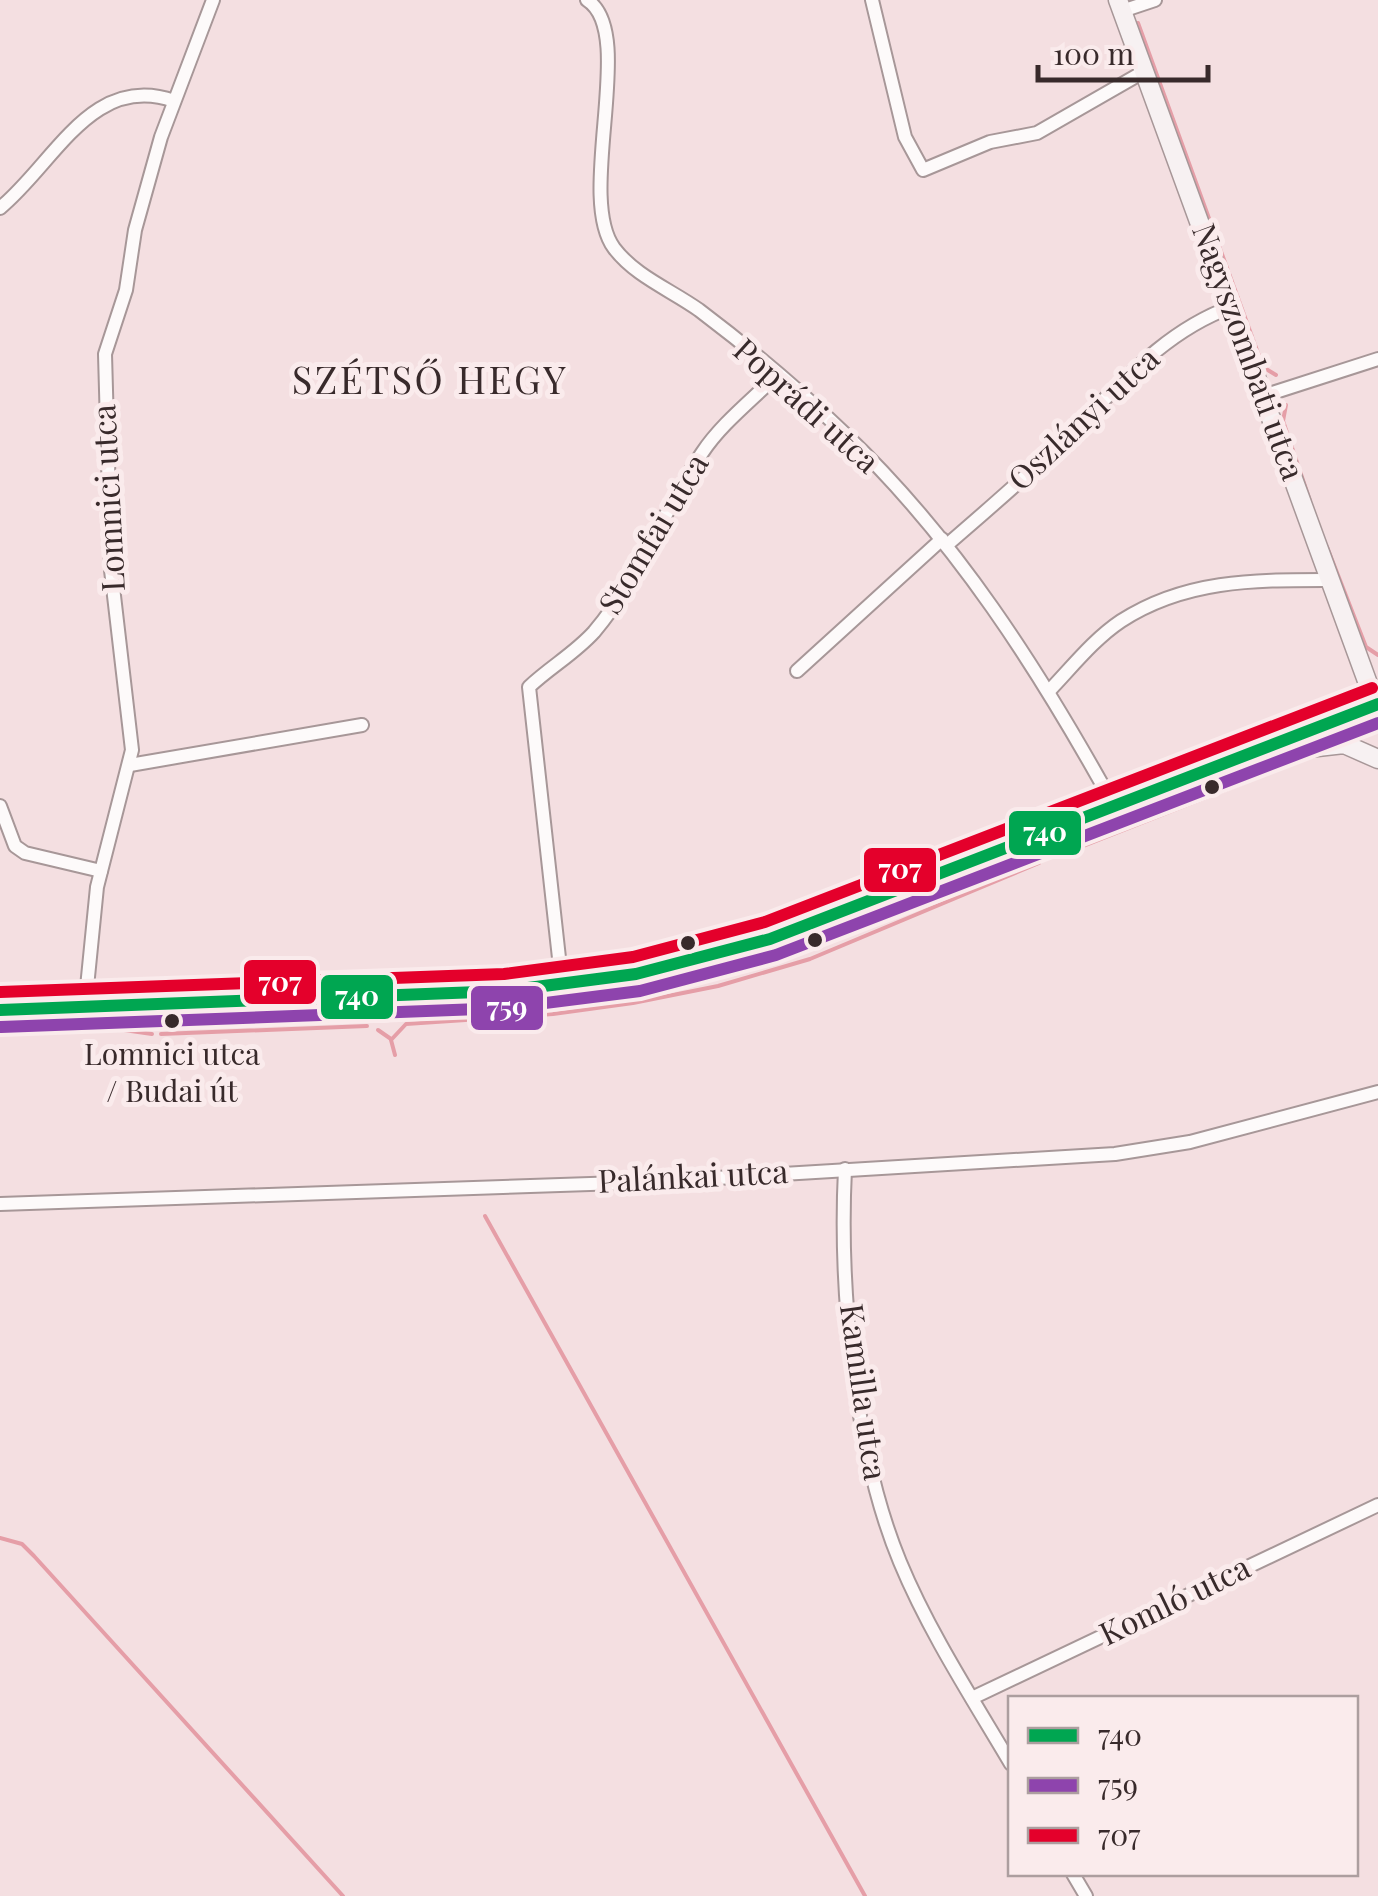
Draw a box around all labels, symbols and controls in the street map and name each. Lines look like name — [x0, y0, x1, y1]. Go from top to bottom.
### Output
scale bar — [1038, 20, 1208, 82]
text: 100 m — [1053, 33, 1135, 73]
street label: Nagyszombati utca — [1184, 217, 1317, 485]
street label: Poprádi utca — [726, 327, 890, 481]
street label: Oszlányi utca — [997, 336, 1167, 498]
district label: SZÉTSŐ HEGY — [292, 353, 568, 404]
street label: Lomnici utca — [80, 403, 133, 593]
street label: Stomfai utca — [587, 444, 717, 621]
unlabelled marker — [1202, 777, 1222, 797]
line badge: 740 — [1007, 809, 1083, 857]
text: 740 — [1023, 812, 1067, 849]
line badge: 707 — [862, 846, 938, 894]
text: 707 — [878, 849, 922, 886]
unlabelled marker — [805, 930, 825, 950]
unlabelled marker — [678, 933, 698, 953]
line badge: 707 — [242, 958, 318, 1006]
text: 707 — [258, 962, 302, 999]
line badge: 740 — [319, 973, 395, 1021]
text: 740 — [335, 976, 379, 1013]
line badge: 759 — [469, 984, 545, 1032]
text: 759 — [486, 987, 528, 1024]
marker: Lomnici utca / Budai út — [162, 1011, 182, 1031]
place label: Lomnici utca / Budai út — [84, 1033, 260, 1110]
street label: Palánkai utca — [597, 1148, 789, 1201]
street label: Kamilla utca — [832, 1301, 899, 1483]
street label: Komló utca — [1091, 1544, 1256, 1654]
legend — [1008, 1696, 1358, 1876]
text: 740 — [1098, 1714, 1142, 1754]
text: 759 — [1098, 1764, 1138, 1804]
text: 707 — [1098, 1814, 1140, 1854]

